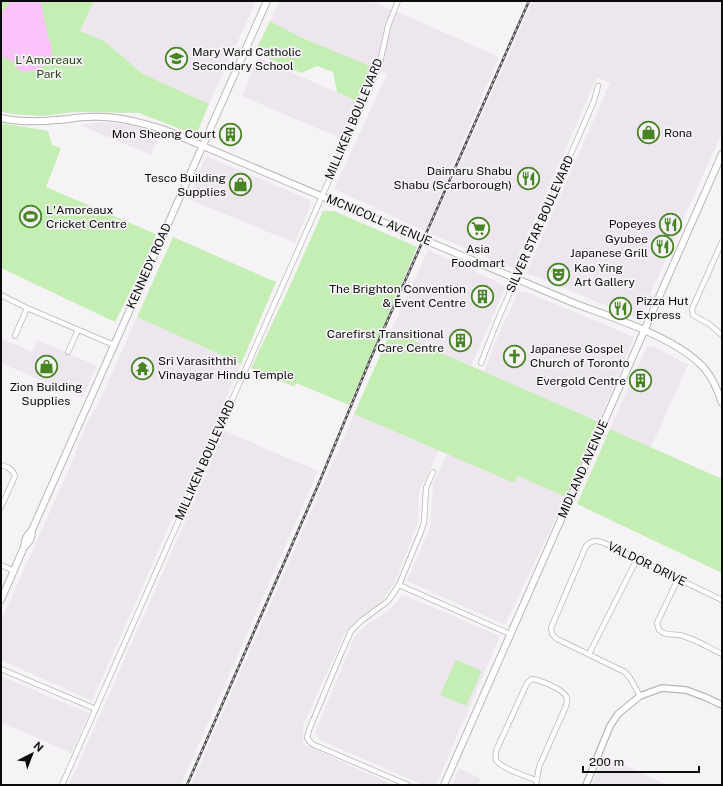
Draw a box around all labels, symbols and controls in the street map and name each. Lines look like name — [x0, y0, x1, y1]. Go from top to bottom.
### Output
place label: Mary Ward Catholic Secondary School — [192, 45, 301, 73]
school or university icon: Mary Ward Catholic Secondary School — [164, 46, 190, 72]
park label: L'Amoreaux Park — [15, 53, 83, 81]
street label: MILLIKEN BOULEVARD — [322, 56, 386, 182]
shop icon: Rona — [635, 120, 661, 146]
building icon: Mon Sheong Court — [218, 121, 244, 147]
place label: Rona — [664, 126, 692, 140]
place label: Mon Sheong Court — [112, 127, 216, 141]
street label: SILVER STAR BOULEVARD — [503, 153, 577, 295]
place label: Daimaru Shabu Shabu (Scarborough) — [394, 164, 512, 192]
restaurant icon: Daimaru Shabu Shabu (Scarborough) — [515, 165, 541, 191]
place label: Tesco Building Supplies — [145, 171, 226, 199]
shop icon: Tesco Building Supplies — [228, 172, 254, 198]
street label: MCNICOLL AVENUE — [324, 192, 434, 248]
place label: L'Amoreaux Cricket Centre — [46, 203, 127, 231]
sports icon: L'Amoreaux Cricket Centre — [17, 204, 43, 230]
restaurant icon: Popeyes — [658, 211, 684, 237]
supermarket icon: Asia Foodmart — [465, 215, 491, 241]
place label: Popeyes — [609, 217, 656, 231]
street label: KENNEDY ROAD — [124, 221, 174, 311]
place label: Gyubee Japanese Grill — [570, 232, 648, 260]
restaurant icon: Gyubee Japanese Grill — [650, 233, 676, 259]
place label: Asia Foodmart — [451, 242, 505, 270]
place label: Kao Ying Art Gallery — [574, 261, 635, 289]
theatre icon: Kao Ying Art Gallery — [546, 262, 572, 288]
place label: The Brighton Convention & Event Centre — [329, 282, 466, 310]
building icon: The Brighton Convention & Event Centre — [469, 283, 495, 309]
place label: Pizza Hut Express — [636, 294, 689, 322]
restaurant icon: Pizza Hut Express — [607, 295, 633, 321]
place label: Carefirst Transitional Care Centre — [327, 327, 444, 355]
building icon: Carefirst Transitional Care Centre — [447, 328, 473, 354]
place label: Japanese Gospel Church of Toronto — [530, 342, 630, 370]
church icon: Japanese Gospel Church of Toronto — [501, 343, 527, 369]
shop icon: Zion Building Supplies — [33, 353, 59, 379]
place label: Sri Varasiththi Vinayagar Hindu Temple — [158, 354, 294, 382]
temple icon: Sri Varasiththi Vinayagar Hindu Temple — [130, 355, 156, 381]
building icon: Evergold Centre — [628, 368, 654, 394]
place label: Evergold Centre — [536, 374, 626, 388]
place label: Zion Building Supplies — [9, 380, 83, 408]
street label: MILLIKEN BOULEVARD — [172, 398, 238, 522]
street label: MIDLAND AVENUE — [555, 418, 611, 520]
street label: VALDOR DRIVE — [605, 539, 689, 589]
north arrow — [12, 734, 52, 774]
text: N — [31, 739, 46, 754]
scale bar — [583, 748, 699, 774]
text: 200 m — [589, 755, 624, 769]

